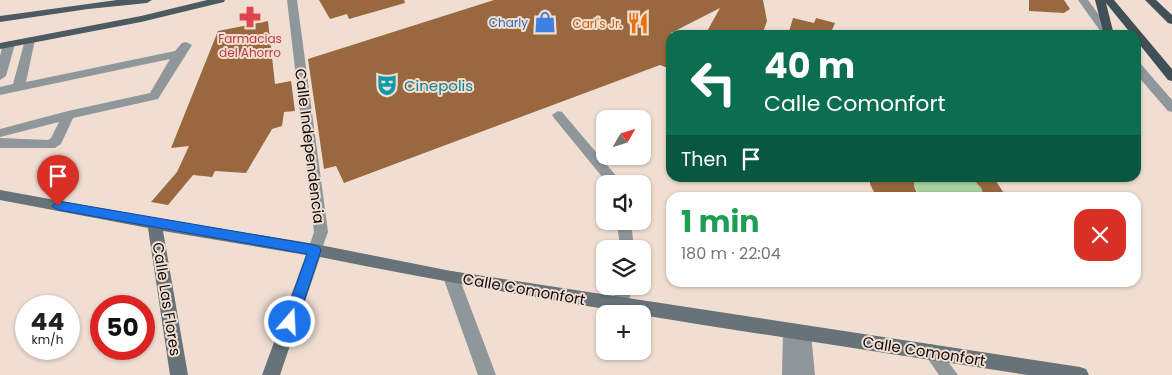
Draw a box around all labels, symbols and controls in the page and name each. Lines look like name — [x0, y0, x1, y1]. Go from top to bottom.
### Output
pharmacy icon: Farmacias del Ahorro — [237, 4, 263, 30]
shop icon: Charly — [532, 9, 558, 35]
restaurant icon: Carl's Jr. — [625, 10, 651, 36]
place label: Charly — [489, 14, 528, 31]
place label: Carl's Jr. — [572, 15, 622, 32]
place label: Farmacias del Ahorro — [218, 30, 282, 61]
text: 40 m — [764, 41, 855, 90]
icon: left — [681, 50, 746, 115]
street label: Calle Independencia — [290, 67, 330, 225]
theatre icon: Cinepolis — [374, 72, 400, 98]
place label: Cinepolis — [404, 75, 473, 96]
text: Calle Comonfort — [764, 88, 946, 119]
north arrow — [596, 110, 651, 165]
map controls — [596, 110, 651, 360]
icon: arrive — [737, 145, 765, 173]
text: Then — [681, 146, 727, 173]
pin — [37, 155, 79, 206]
icon: arrive — [44, 162, 72, 190]
button: sound — [596, 175, 651, 230]
text: 1 min — [681, 200, 759, 243]
button: close — [1074, 209, 1126, 261]
button: layers — [596, 240, 651, 295]
street label: Calle Las Flores — [148, 241, 186, 357]
text: 180 m · 22:04 — [681, 242, 781, 265]
street label: Calle Comonfort — [461, 268, 587, 310]
speed limit sign: 50 — [90, 295, 155, 360]
position arrow — [263, 295, 315, 347]
text: 44 — [31, 304, 64, 339]
button: + — [596, 305, 651, 360]
text: km/h — [32, 331, 63, 348]
street label: Calle Comonfort — [861, 331, 987, 371]

